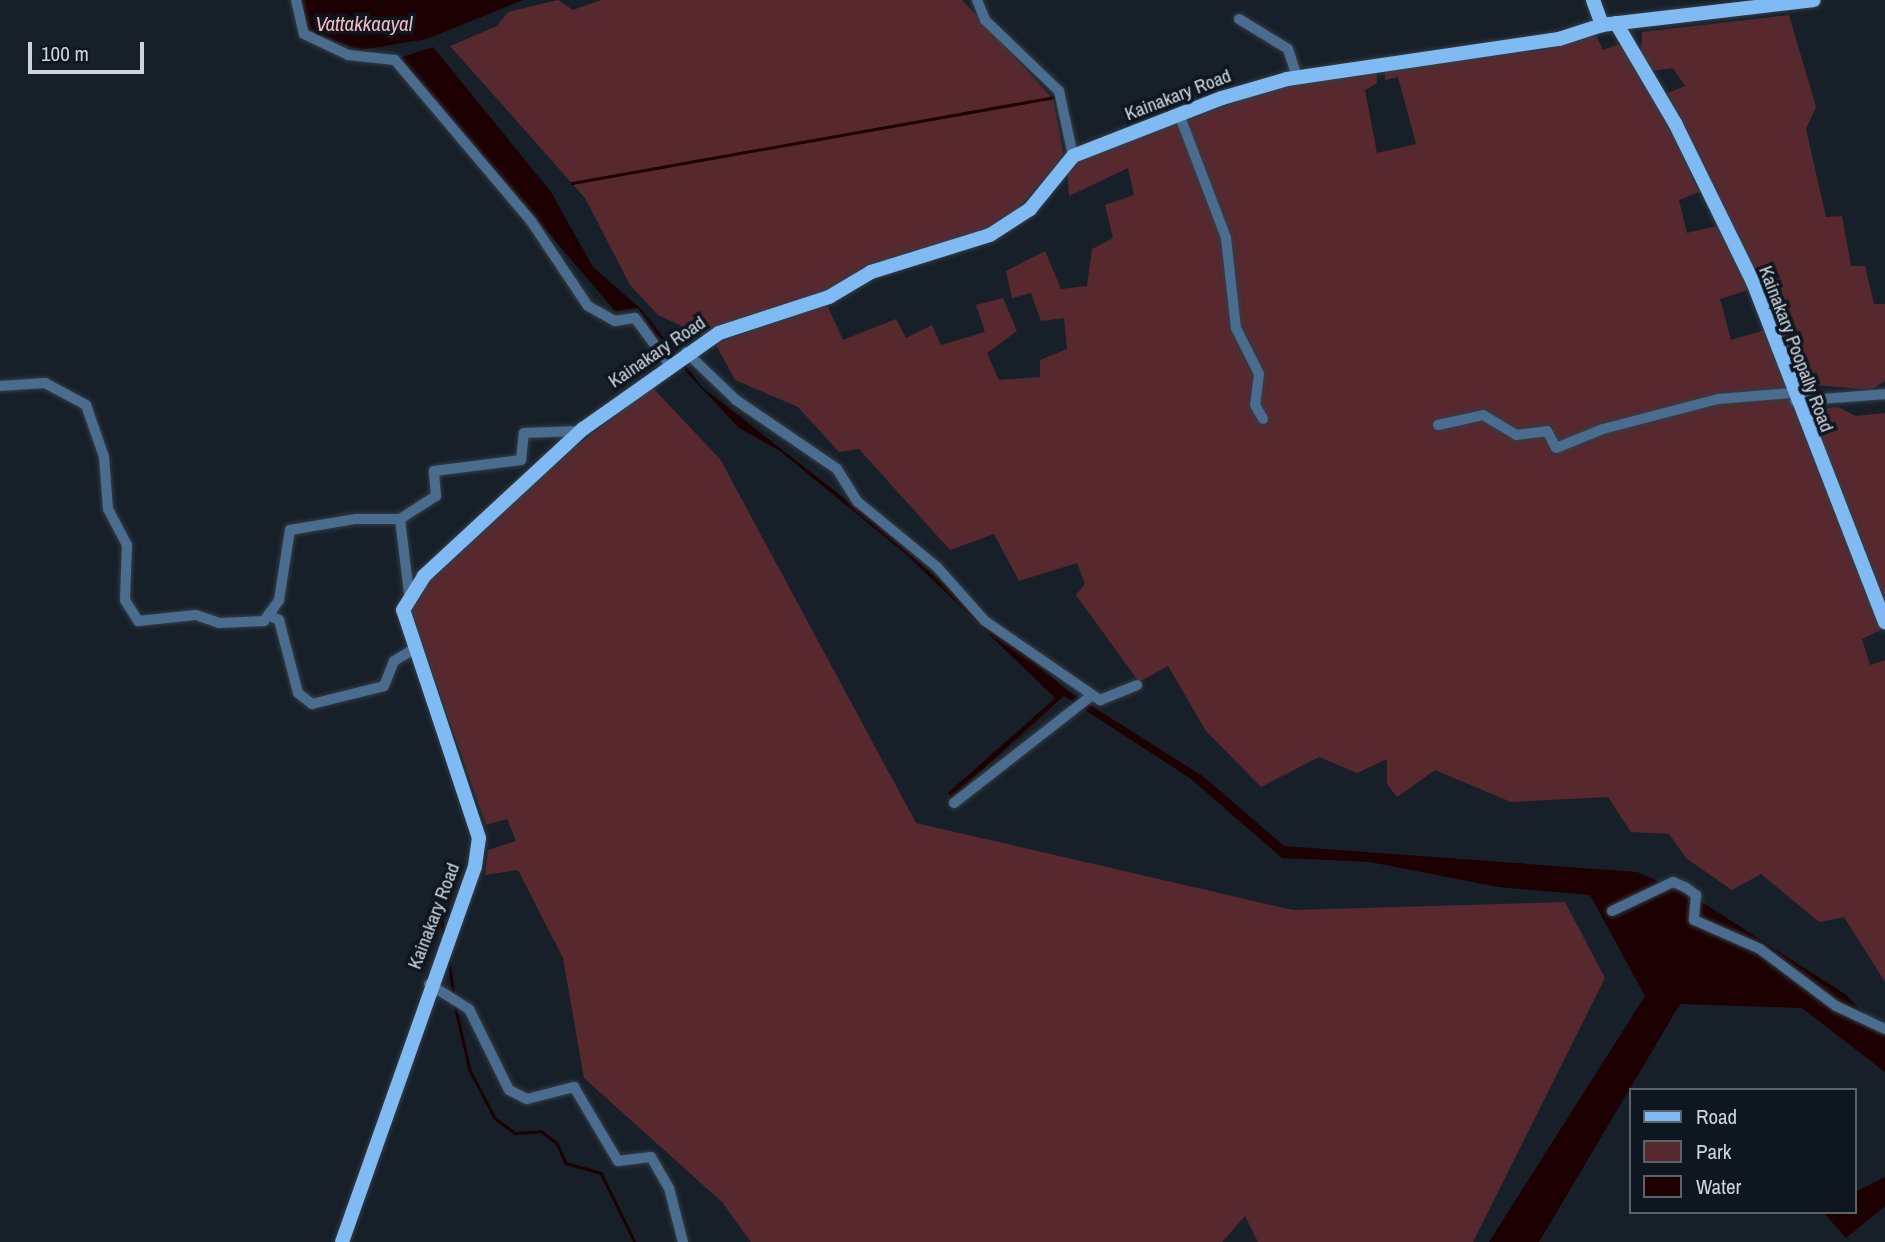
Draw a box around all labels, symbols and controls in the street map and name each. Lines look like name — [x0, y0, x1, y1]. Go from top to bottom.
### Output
water label: Vattakkaayal — [315, 11, 413, 37]
scale bar — [32, 28, 147, 72]
text: 100 m — [41, 39, 89, 68]
street label: Kainakary Road — [1122, 64, 1234, 126]
street label: Kainakary Poopally Road — [1754, 263, 1838, 435]
street label: Kainakary Road — [604, 311, 710, 393]
street label: Kainakary Road — [403, 860, 465, 972]
legend — [1630, 1088, 1857, 1214]
text: Road — [1696, 1102, 1737, 1131]
text: Park — [1696, 1137, 1731, 1166]
text: Water — [1696, 1172, 1741, 1201]

